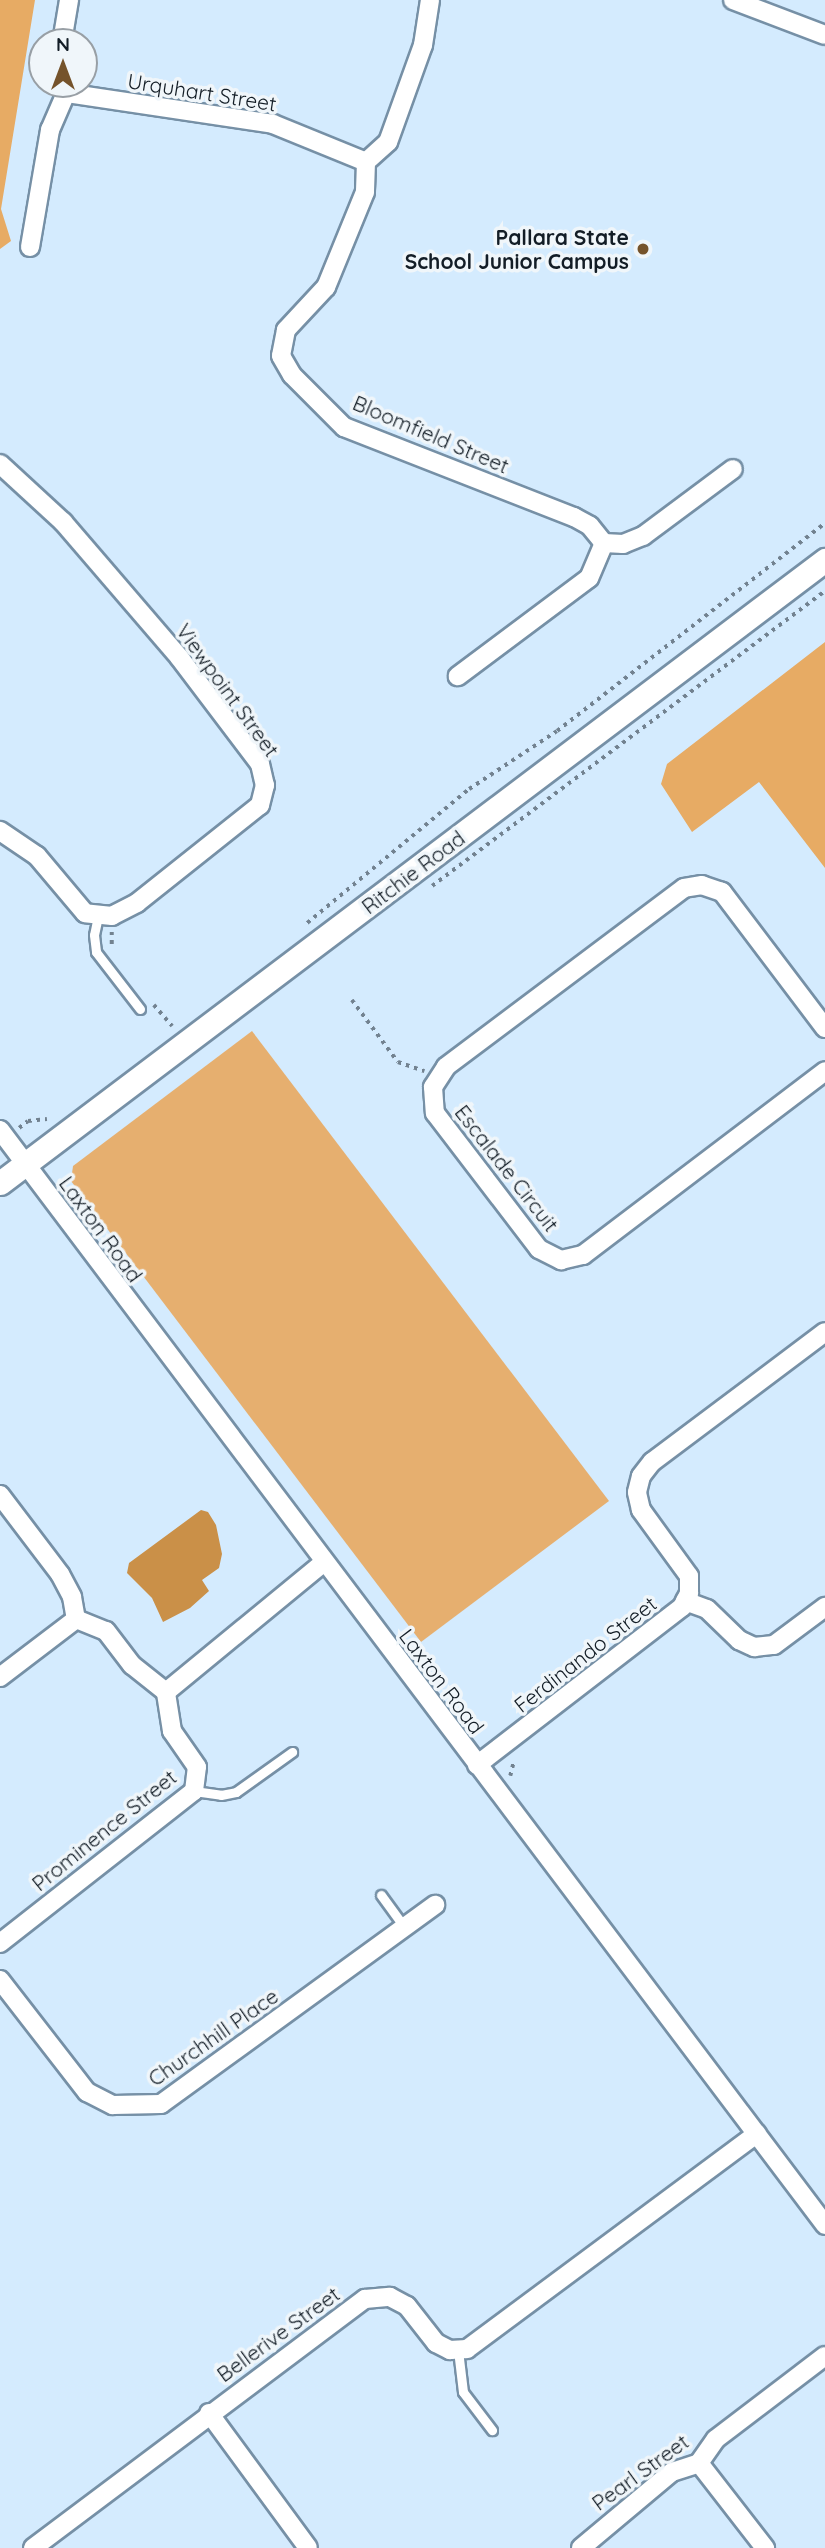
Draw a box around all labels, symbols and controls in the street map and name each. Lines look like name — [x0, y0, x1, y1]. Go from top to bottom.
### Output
north arrow — [28, 28, 98, 98]
text: N — [56, 32, 70, 56]
street label: Urquhart Street — [126, 68, 278, 116]
place label: Pallara State School Junior Campus — [405, 224, 629, 274]
marker: Pallara State School Junior Campus — [635, 241, 651, 257]
street label: Bloomfield Street — [349, 390, 513, 478]
street label: Viewpoint Street — [171, 619, 285, 761]
street label: Ritchie Road — [356, 825, 470, 919]
street label: Escalade Circuit — [450, 1100, 564, 1236]
street label: Laxton Road — [54, 1171, 148, 1287]
street label: Ferdinando Street — [509, 1591, 661, 1717]
street label: Laxton Road — [394, 1624, 490, 1738]
street label: Prominence Street — [27, 1764, 181, 1896]
street label: Churchhill Place — [143, 1983, 283, 2091]
street label: Bellerive Street — [212, 2281, 344, 2387]
street label: Pearl Street — [587, 2429, 693, 2515]

